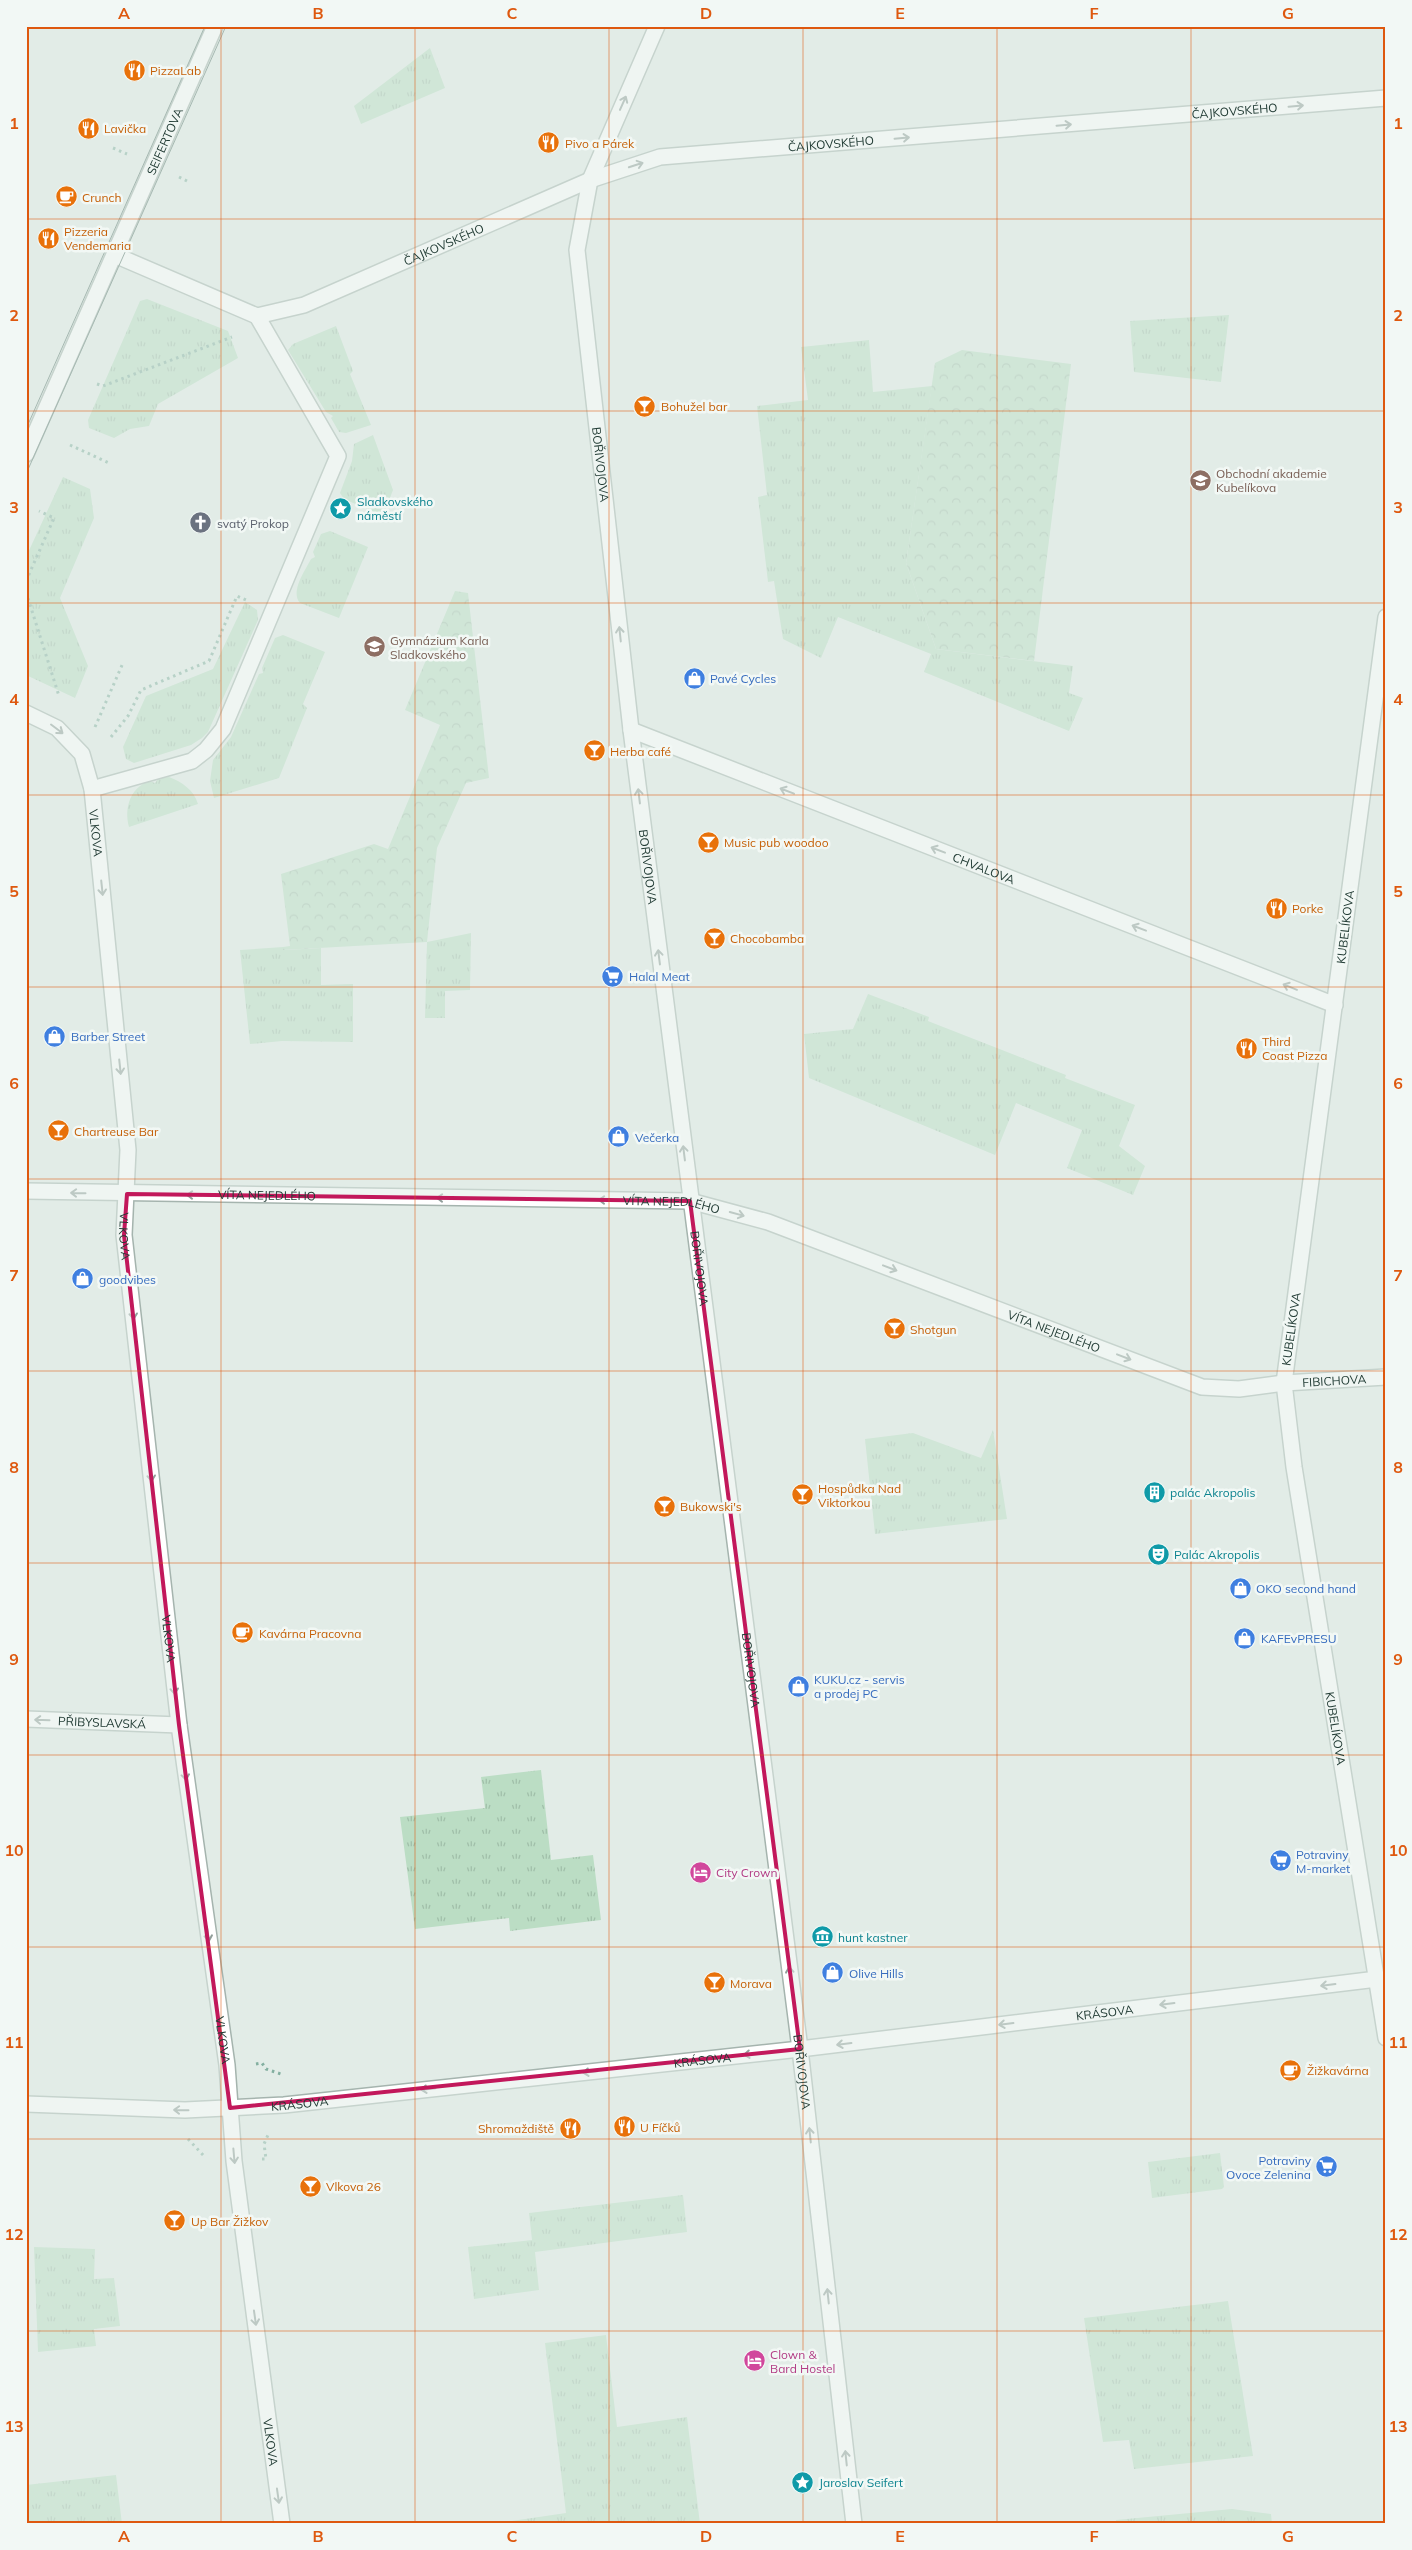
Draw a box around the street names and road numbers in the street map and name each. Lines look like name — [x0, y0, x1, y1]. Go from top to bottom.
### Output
street label: ČAJKOVSKÉHO — [1191, 99, 1278, 121]
street label: SEIFERTOVA — [143, 105, 186, 177]
street label: ČAJKOVSKÉHO — [787, 132, 874, 154]
street label: ČAJKOVSKÉHO — [401, 220, 486, 268]
street label: BOŘIVOJOVA — [589, 426, 613, 503]
street label: VLKOVA — [87, 808, 106, 858]
street label: BOŘIVOJOVA — [636, 828, 661, 905]
street label: CHVALOVA — [951, 849, 1018, 887]
street label: KUBELÍKOVA — [1333, 889, 1357, 965]
street label: VÍTA NEJEDLÉHO — [218, 1186, 316, 1203]
street label: VÍTA NEJEDLÉHO — [623, 1192, 722, 1216]
street label: VLKOVA — [116, 1212, 134, 1261]
street label: BOŘIVOJOVA — [688, 1230, 712, 1307]
street label: KUBELÍKOVA — [1278, 1291, 1304, 1367]
street label: VÍTA NEJEDLÉHO — [1006, 1306, 1103, 1355]
street label: FIBICHOVA — [1302, 1371, 1367, 1389]
street label: VLKOVA — [159, 1614, 179, 1663]
street label: BOŘIVOJOVA — [739, 1632, 764, 1709]
street label: KUBELÍKOVA — [1323, 1691, 1349, 1766]
street label: PŘIBYSLAVSKÁ — [58, 1713, 146, 1731]
street label: KRÁSOVA — [1075, 2001, 1134, 2023]
street label: VLKOVA — [213, 2015, 234, 2065]
street label: BOŘIVOJOVA — [791, 2033, 814, 2110]
street label: KRÁSOVA — [673, 2049, 732, 2070]
street label: KRÁSOVA — [271, 2093, 329, 2113]
street label: VLKOVA — [261, 2417, 282, 2467]

